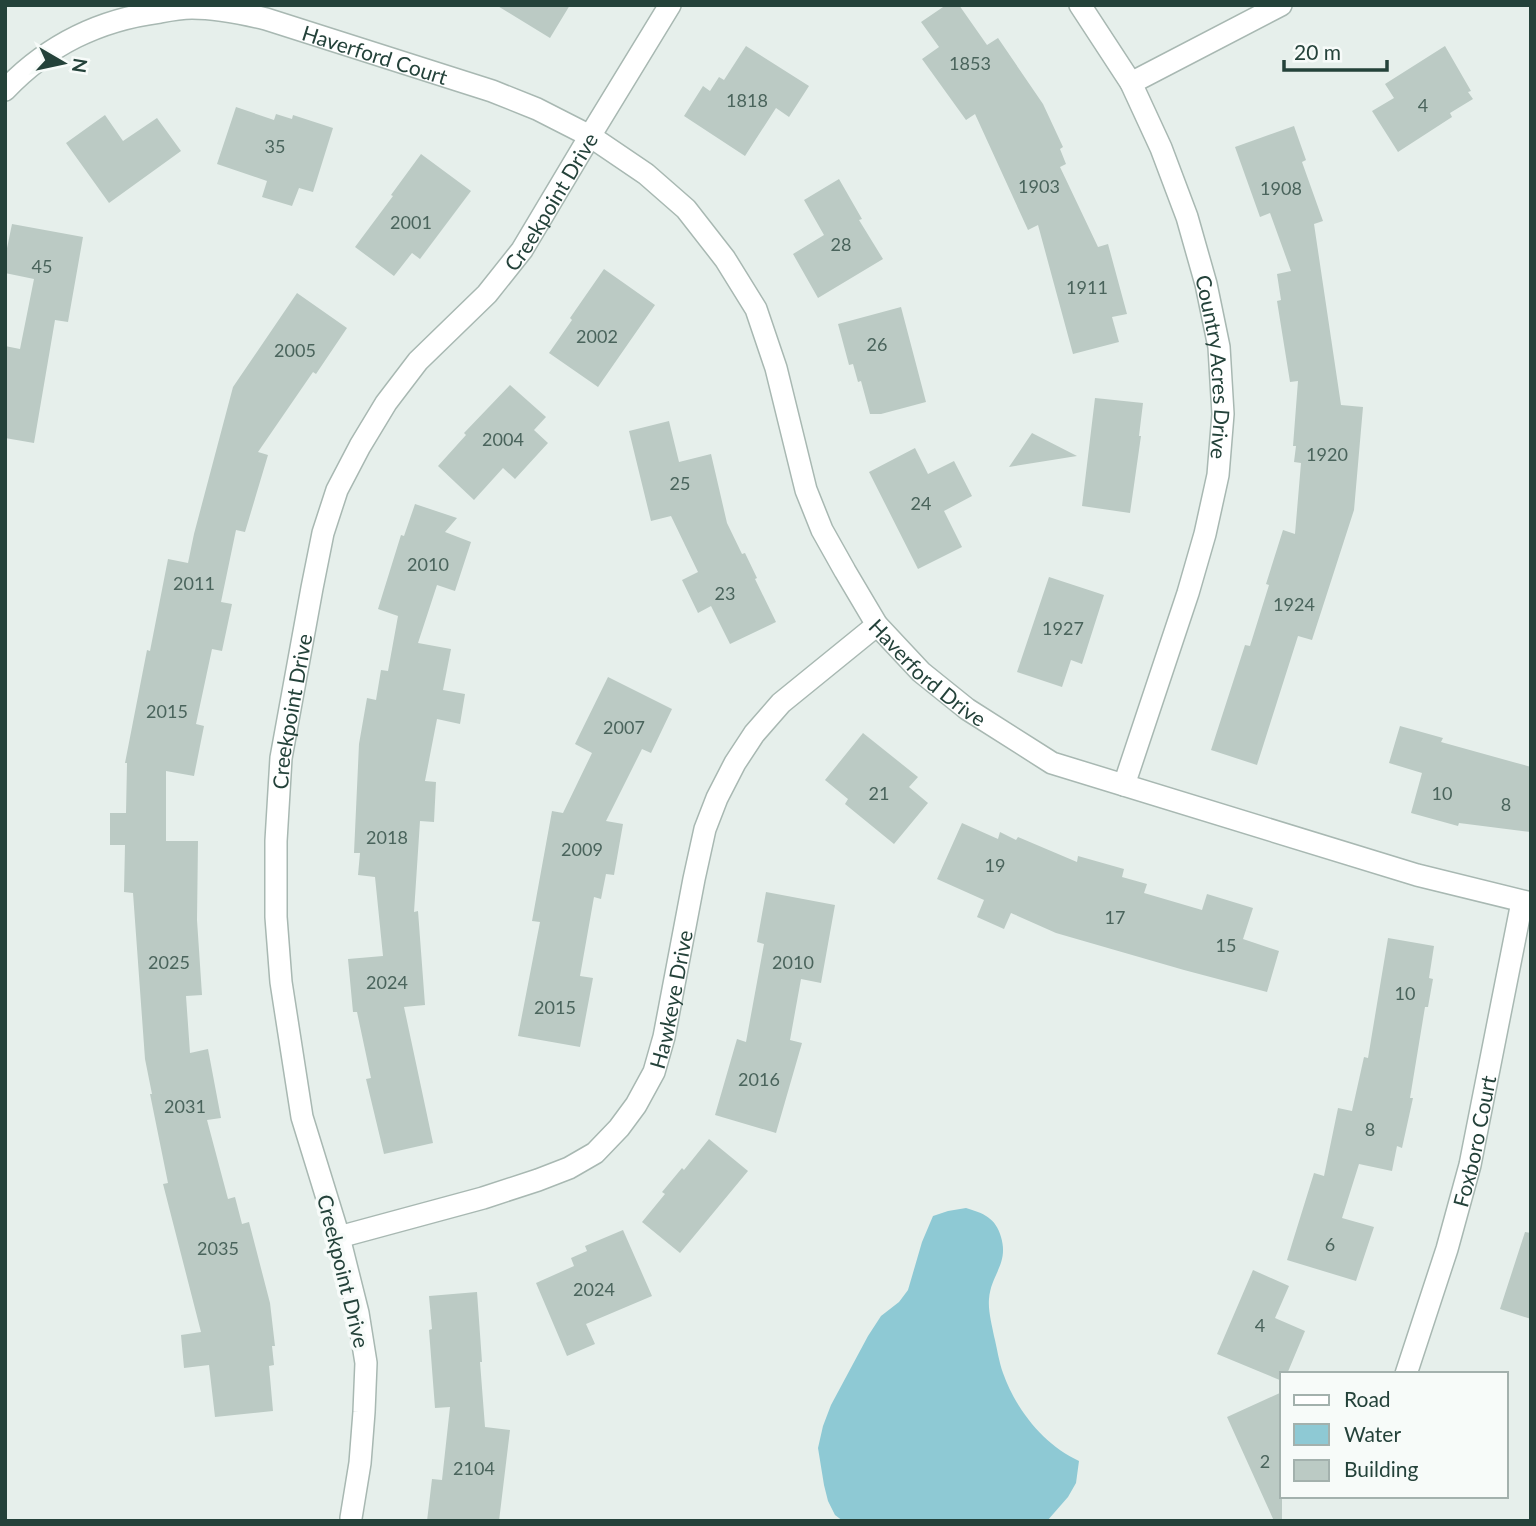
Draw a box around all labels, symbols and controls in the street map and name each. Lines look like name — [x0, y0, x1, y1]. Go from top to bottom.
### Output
street label: Haverford Court — [299, 19, 451, 89]
north arrow — [28, 28, 98, 98]
scale bar — [1284, 28, 1387, 72]
text: 20 m — [1294, 39, 1341, 64]
house number: 1853 — [949, 52, 991, 74]
text: N — [68, 57, 93, 75]
house number: 1818 — [726, 89, 768, 111]
house number: 4 — [1418, 94, 1428, 116]
street label: Creekpoint Drive — [498, 128, 602, 275]
house number: 35 — [265, 135, 285, 157]
house number: 1903 — [1018, 175, 1060, 197]
house number: 1908 — [1260, 177, 1302, 199]
house number: 2001 — [390, 211, 432, 233]
house number: 28 — [831, 233, 851, 255]
house number: 45 — [32, 255, 52, 277]
street label: Country Acres Drive — [1191, 272, 1236, 460]
house number: 1911 — [1066, 276, 1108, 298]
house number: 2002 — [576, 325, 618, 347]
house number: 26 — [867, 333, 887, 355]
house number: 2005 — [274, 339, 316, 361]
house number: 2004 — [482, 428, 524, 450]
house number: 1920 — [1306, 443, 1348, 465]
house number: 25 — [670, 472, 690, 494]
house number: 24 — [911, 492, 931, 514]
house number: 2010 — [407, 553, 449, 575]
house number: 2011 — [173, 572, 215, 594]
house number: 23 — [715, 582, 735, 604]
house number: 1924 — [1273, 593, 1315, 615]
street label: Haverford Drive — [865, 613, 991, 731]
house number: 1927 — [1042, 617, 1084, 639]
street label: Creekpoint Drive — [267, 632, 316, 790]
house number: 2015 — [146, 700, 188, 722]
house number: 2007 — [603, 716, 645, 738]
house number: 21 — [869, 782, 889, 804]
house number: 10 — [1432, 782, 1452, 804]
house number: 8 — [1501, 793, 1511, 815]
house number: 2018 — [366, 826, 408, 848]
house number: 2009 — [561, 838, 603, 860]
house number: 19 — [985, 854, 1005, 876]
house number: 17 — [1105, 906, 1125, 928]
street label: Hawkeye Drive — [643, 928, 697, 1071]
house number: 15 — [1216, 934, 1236, 956]
house number: 2025 — [148, 951, 190, 973]
house number: 2010 — [772, 951, 814, 973]
house number: 2024 — [366, 971, 408, 993]
house number: 10 — [1395, 982, 1415, 1004]
house number: 2015 — [534, 996, 576, 1018]
house number: 2016 — [738, 1068, 780, 1090]
street label: Foxboro Court — [1447, 1073, 1500, 1209]
house number: 2031 — [164, 1095, 206, 1117]
house number: 8 — [1365, 1118, 1375, 1140]
street label: Creekpoint Drive — [313, 1192, 375, 1350]
house number: 6 — [1325, 1233, 1335, 1255]
house number: 2035 — [197, 1237, 239, 1259]
house number: 2024 — [573, 1278, 615, 1300]
house number: 4 — [1255, 1314, 1265, 1336]
legend — [1280, 1372, 1508, 1498]
text: Road — [1344, 1386, 1391, 1411]
text: Water — [1344, 1421, 1401, 1446]
house number: 2 — [1260, 1450, 1270, 1472]
text: Building — [1344, 1456, 1419, 1481]
house number: 2104 — [453, 1457, 495, 1479]

